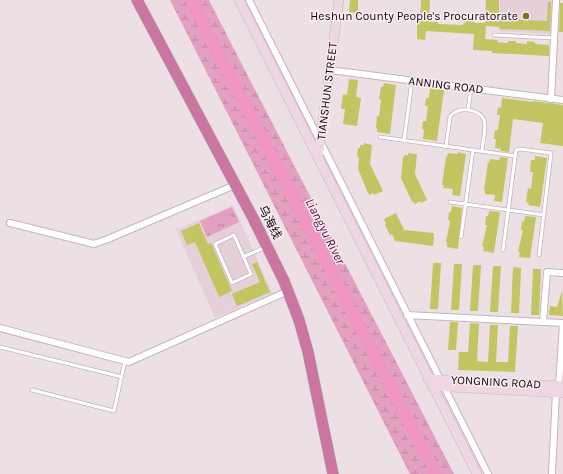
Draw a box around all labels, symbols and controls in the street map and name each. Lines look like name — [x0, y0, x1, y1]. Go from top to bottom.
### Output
place label: Heshun County People's Procuratorate — [310, 9, 518, 23]
marker: Heshun County People's Procuratorate — [521, 11, 531, 21]
street label: TIANSHUN STREET — [314, 41, 340, 141]
street label: ANNING ROAD — [408, 73, 484, 97]
water label: Liangyu River — [303, 196, 349, 267]
street label: 乌海线 — [256, 203, 284, 241]
street label: YONGNING ROAD — [451, 373, 542, 391]

